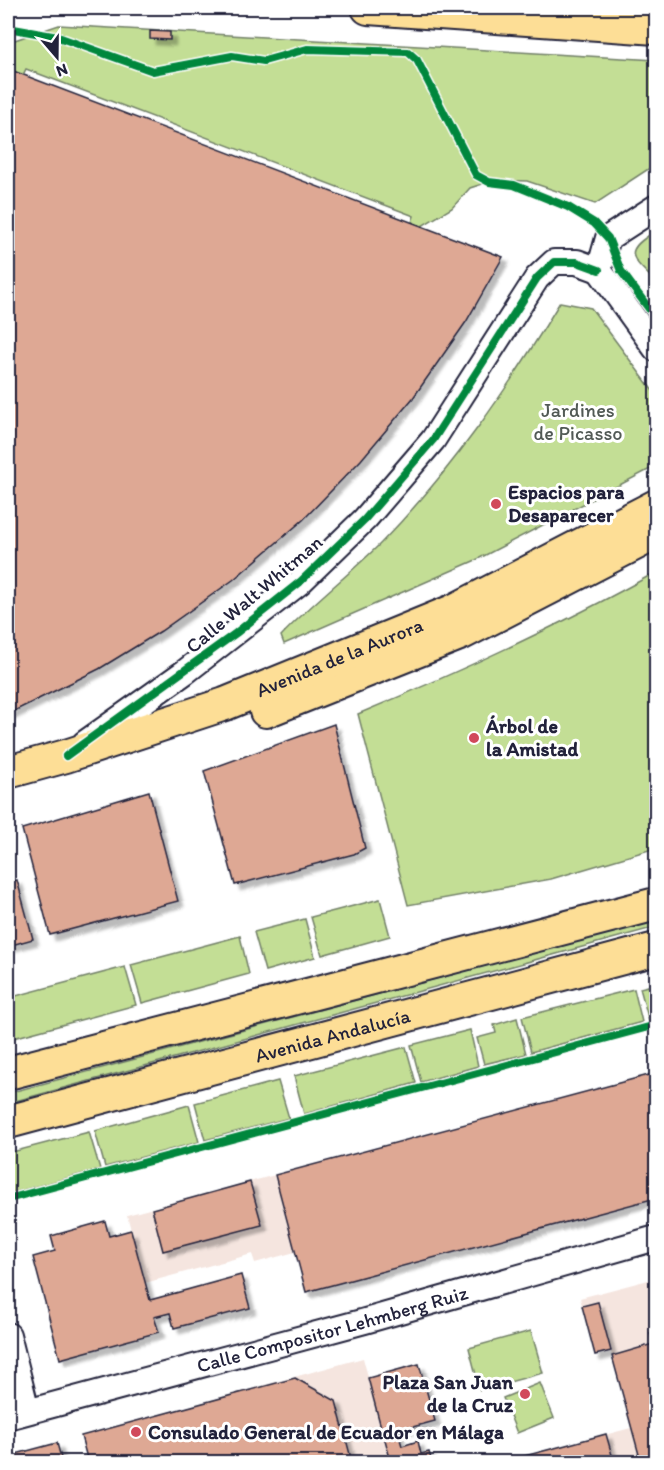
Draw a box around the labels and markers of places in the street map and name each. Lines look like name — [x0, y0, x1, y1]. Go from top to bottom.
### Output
place label: Espacios para Desaparecer — [508, 480, 624, 528]
marker: Espacios para Desaparecer — [489, 497, 503, 511]
place label: Árbol de la Amistad — [485, 714, 578, 761]
marker: Árbol de la Amistad — [467, 731, 481, 745]
place label: Plaza San Juan de la Cruz — [383, 1370, 514, 1417]
marker: Plaza San Juan de la Cruz — [518, 1387, 532, 1401]
place label: Consulado General de Ecuador en Málaga — [148, 1420, 504, 1445]
marker: Consulado General de Ecuador en Málaga — [129, 1425, 143, 1439]

